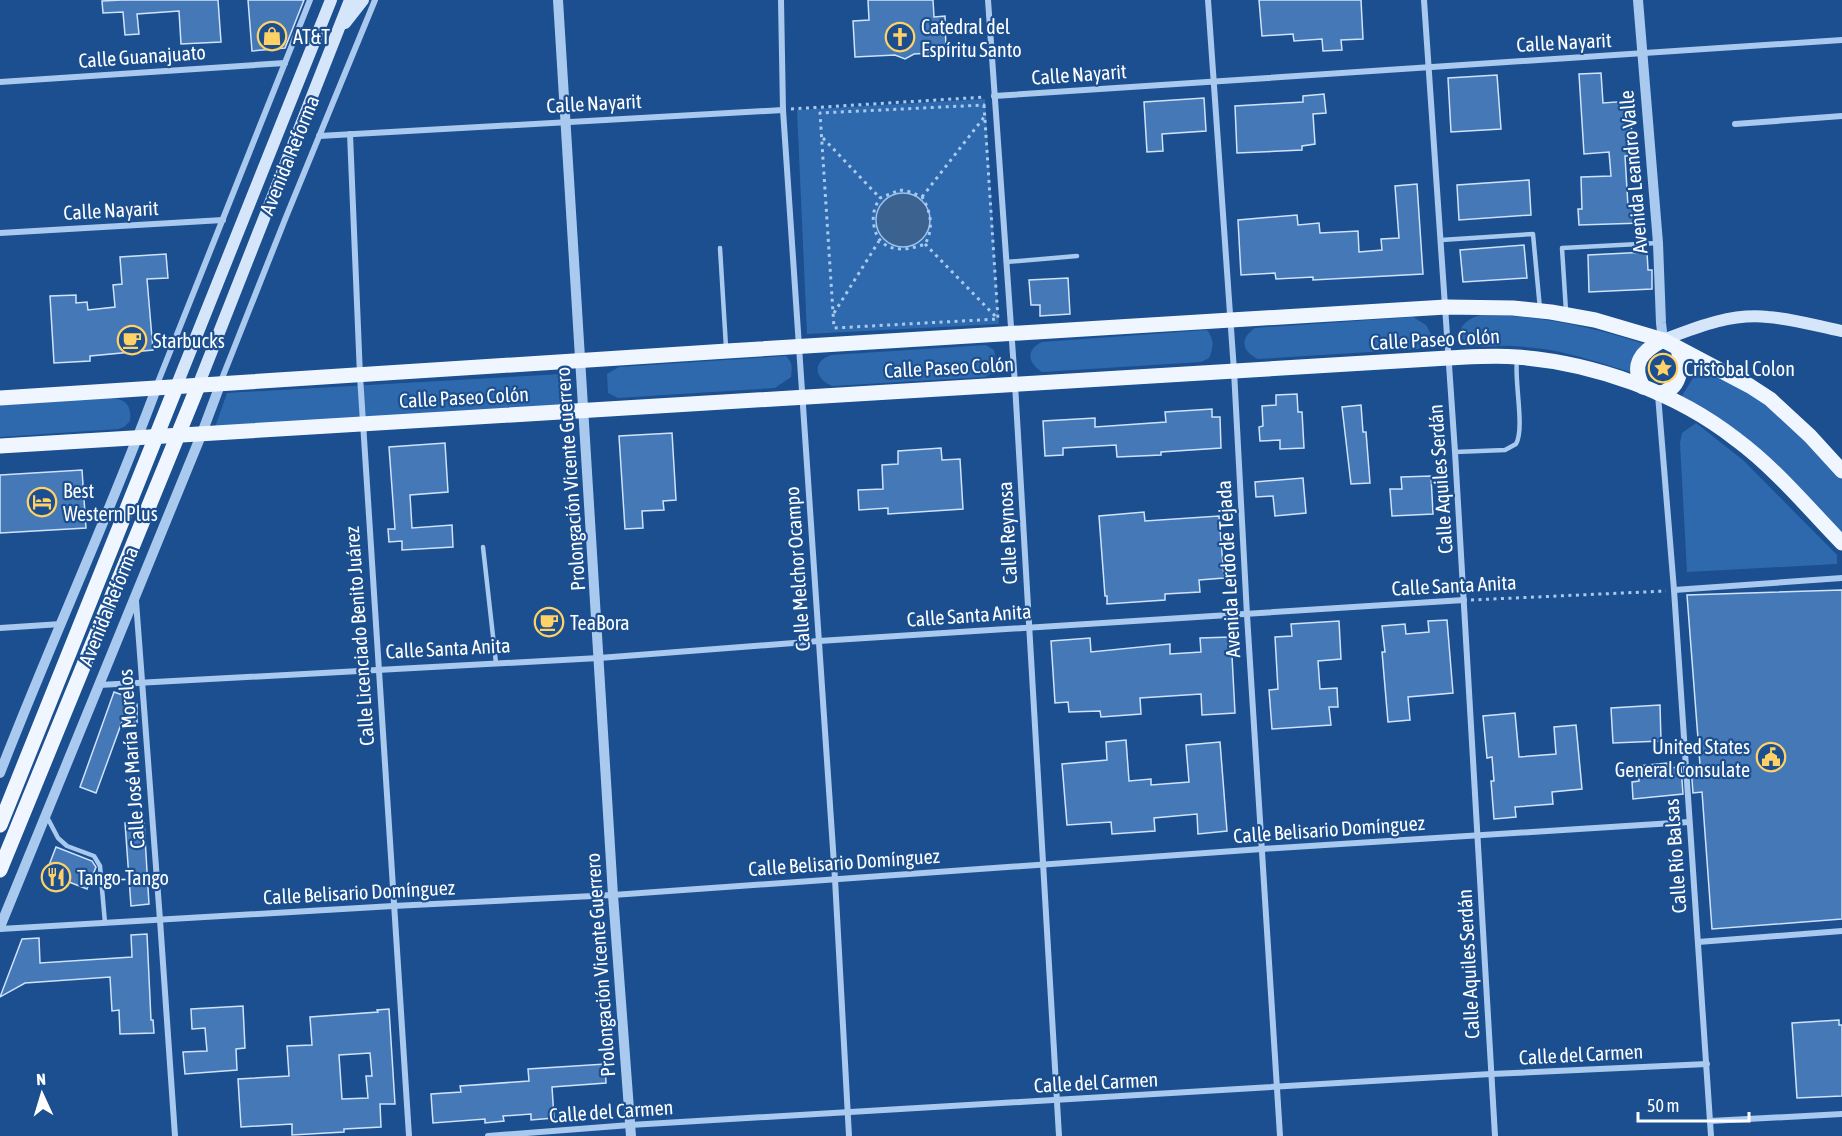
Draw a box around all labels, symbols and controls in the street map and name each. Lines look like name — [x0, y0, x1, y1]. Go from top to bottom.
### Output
place label: Catedral del Espíritu Santo — [921, 15, 1022, 61]
shop icon: AT&T — [256, 20, 288, 52]
church icon: Catedral del Espíritu Santo — [884, 21, 916, 53]
place label: AT&T — [293, 25, 330, 48]
street label: Calle Nayarit — [1516, 28, 1612, 56]
street label: Calle Guanajuato — [78, 40, 206, 72]
street label: Calle Nayarit — [1031, 59, 1128, 89]
street label: Calle Nayarit — [546, 89, 642, 117]
street label: Avenida Leandro Valle — [1614, 89, 1652, 255]
street label: Avenida Reforma — [255, 92, 323, 218]
street label: Calle Nayarit — [63, 196, 159, 224]
cafe icon: Starbucks — [116, 324, 148, 356]
street label: Calle Paseo Colón — [1369, 324, 1501, 354]
place label: Starbucks — [153, 329, 225, 352]
street label: Calle Paseo Colón — [883, 352, 1015, 382]
place icon: Cristobal Colon — [1647, 352, 1679, 384]
place label: Cristobal Colon — [1684, 357, 1795, 380]
street label: Prolongación Vicente Guerrero — [551, 366, 589, 592]
street label: Calle Paseo Colón — [398, 382, 530, 412]
street label: Calle Aquiles Serdán — [1423, 403, 1457, 555]
place label: Best Western Plus — [63, 479, 158, 525]
street label: Avenida Lerdo de Tejada — [1212, 480, 1244, 658]
street label: Calle Reynosa — [993, 481, 1021, 585]
hotel icon: Best Western Plus — [26, 486, 58, 518]
street label: Calle Melchor Ocampo — [780, 486, 814, 652]
street label: Calle Licenciado Benito Juárez — [340, 525, 378, 747]
street label: Avenida Reforma — [74, 543, 142, 669]
street label: Calle Santa Anita — [1391, 570, 1517, 600]
street label: Calle Santa Anita — [906, 599, 1032, 631]
cafe icon: TeaBora — [533, 606, 565, 638]
place label: TeaBora — [570, 611, 630, 634]
street label: Calle Santa Anita — [385, 633, 511, 663]
street label: Calle José María Morelos — [113, 669, 149, 849]
place label: United States General Consulate — [1615, 735, 1750, 781]
public building icon: United States General Consulate — [1755, 741, 1787, 773]
street label: Calle Río Balsas — [1660, 798, 1690, 914]
street label: Calle Belisario Domínguez — [1233, 811, 1425, 847]
street label: Calle Belisario Domínguez — [748, 844, 940, 880]
street label: Prolongación Vicente Guerrero — [581, 852, 619, 1078]
restaurant icon: Tango-Tango — [40, 861, 72, 893]
place label: Tango-Tango — [77, 866, 169, 889]
street label: Calle Belisario Domínguez — [263, 875, 455, 909]
street label: Calle Aquiles Serdán — [1453, 889, 1483, 1039]
street label: Calle del Carmen — [1518, 1039, 1644, 1069]
north arrow — [12, 1064, 72, 1124]
street label: Calle del Carmen — [1033, 1067, 1159, 1097]
text: N — [36, 1070, 46, 1088]
scale bar — [1638, 1085, 1749, 1123]
street label: Calle del Carmen — [548, 1095, 674, 1127]
text: 50 m — [1647, 1095, 1679, 1116]

